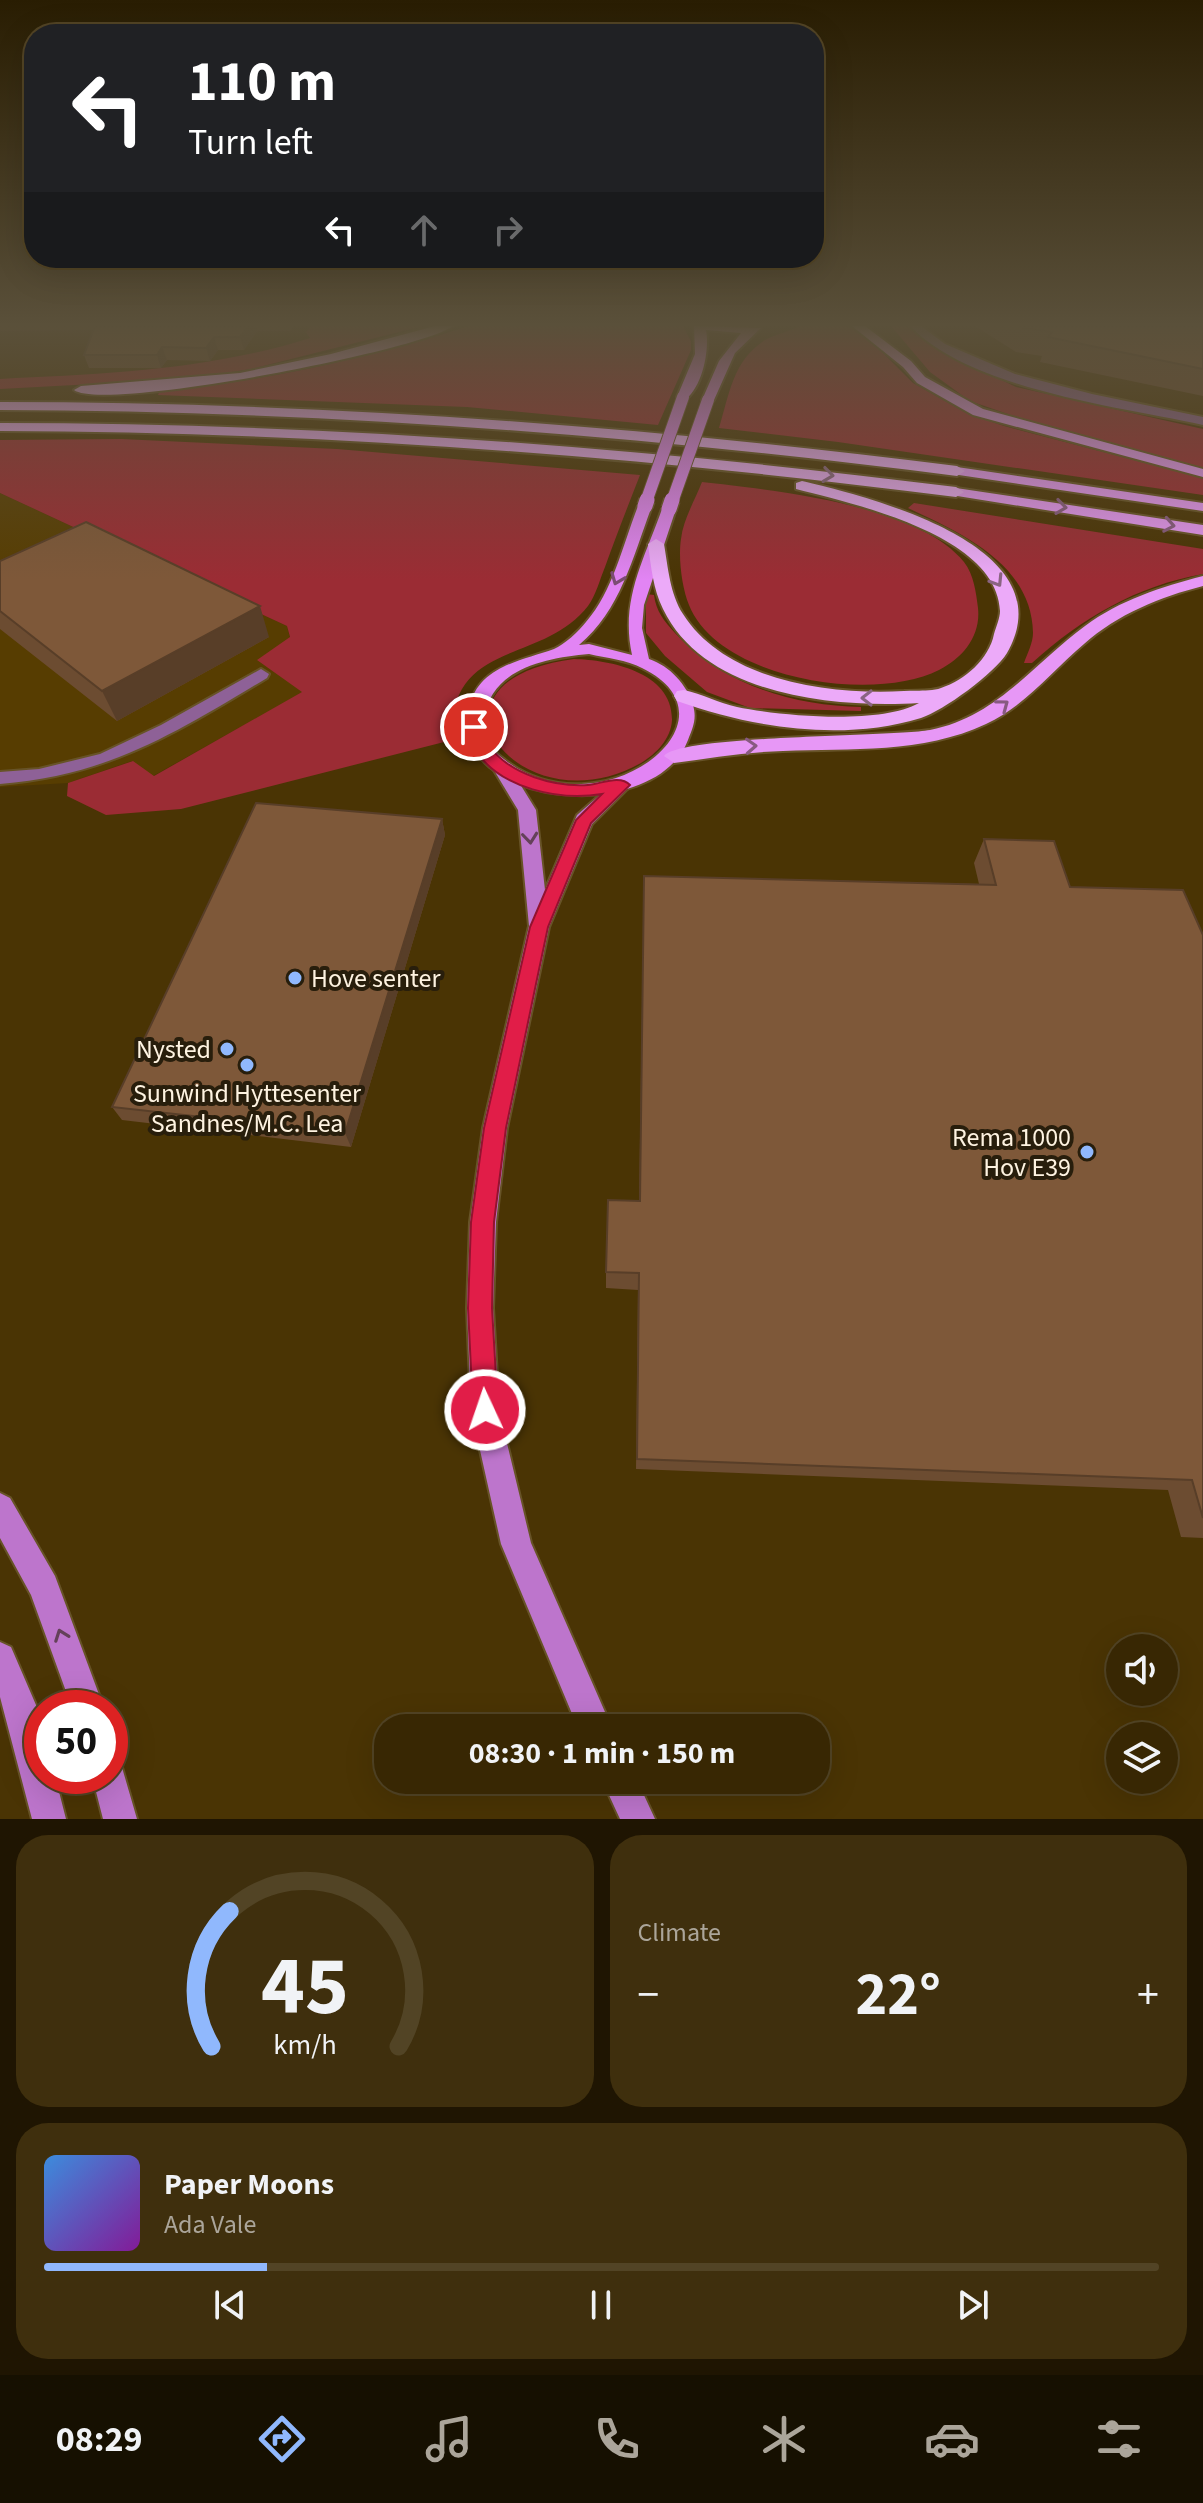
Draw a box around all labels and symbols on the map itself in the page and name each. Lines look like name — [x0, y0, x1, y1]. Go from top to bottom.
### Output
one-way arrow — [822, 466, 835, 483]
one-way arrow — [1054, 498, 1068, 515]
one-way arrow — [1162, 515, 1176, 532]
one-way arrow — [610, 571, 627, 585]
one-way arrow — [987, 573, 1002, 587]
one-way arrow — [860, 689, 873, 707]
pin — [440, 693, 508, 761]
one-way arrow — [994, 700, 1009, 714]
one-way arrow — [745, 738, 758, 755]
one-way arrow — [521, 832, 538, 845]
place label: Hove senter — [311, 960, 441, 997]
marker: Hove senter — [286, 969, 304, 987]
place label: Nysted — [136, 1031, 211, 1068]
marker: Nysted — [218, 1040, 236, 1058]
marker: Sunwind Hyttesenter Sandnes/M.C. Lea — [238, 1056, 256, 1074]
place label: Sunwind Hyttesenter Sandnes/M.C. Lea — [133, 1075, 362, 1142]
place label: Rema 1000 Hov E39 — [952, 1119, 1071, 1186]
marker: Rema 1000 Hov E39 — [1078, 1143, 1096, 1161]
position arrow — [443, 1368, 527, 1452]
one-way arrow — [55, 1628, 71, 1642]
speed limit sign: 50 — [24, 1690, 128, 1794]

